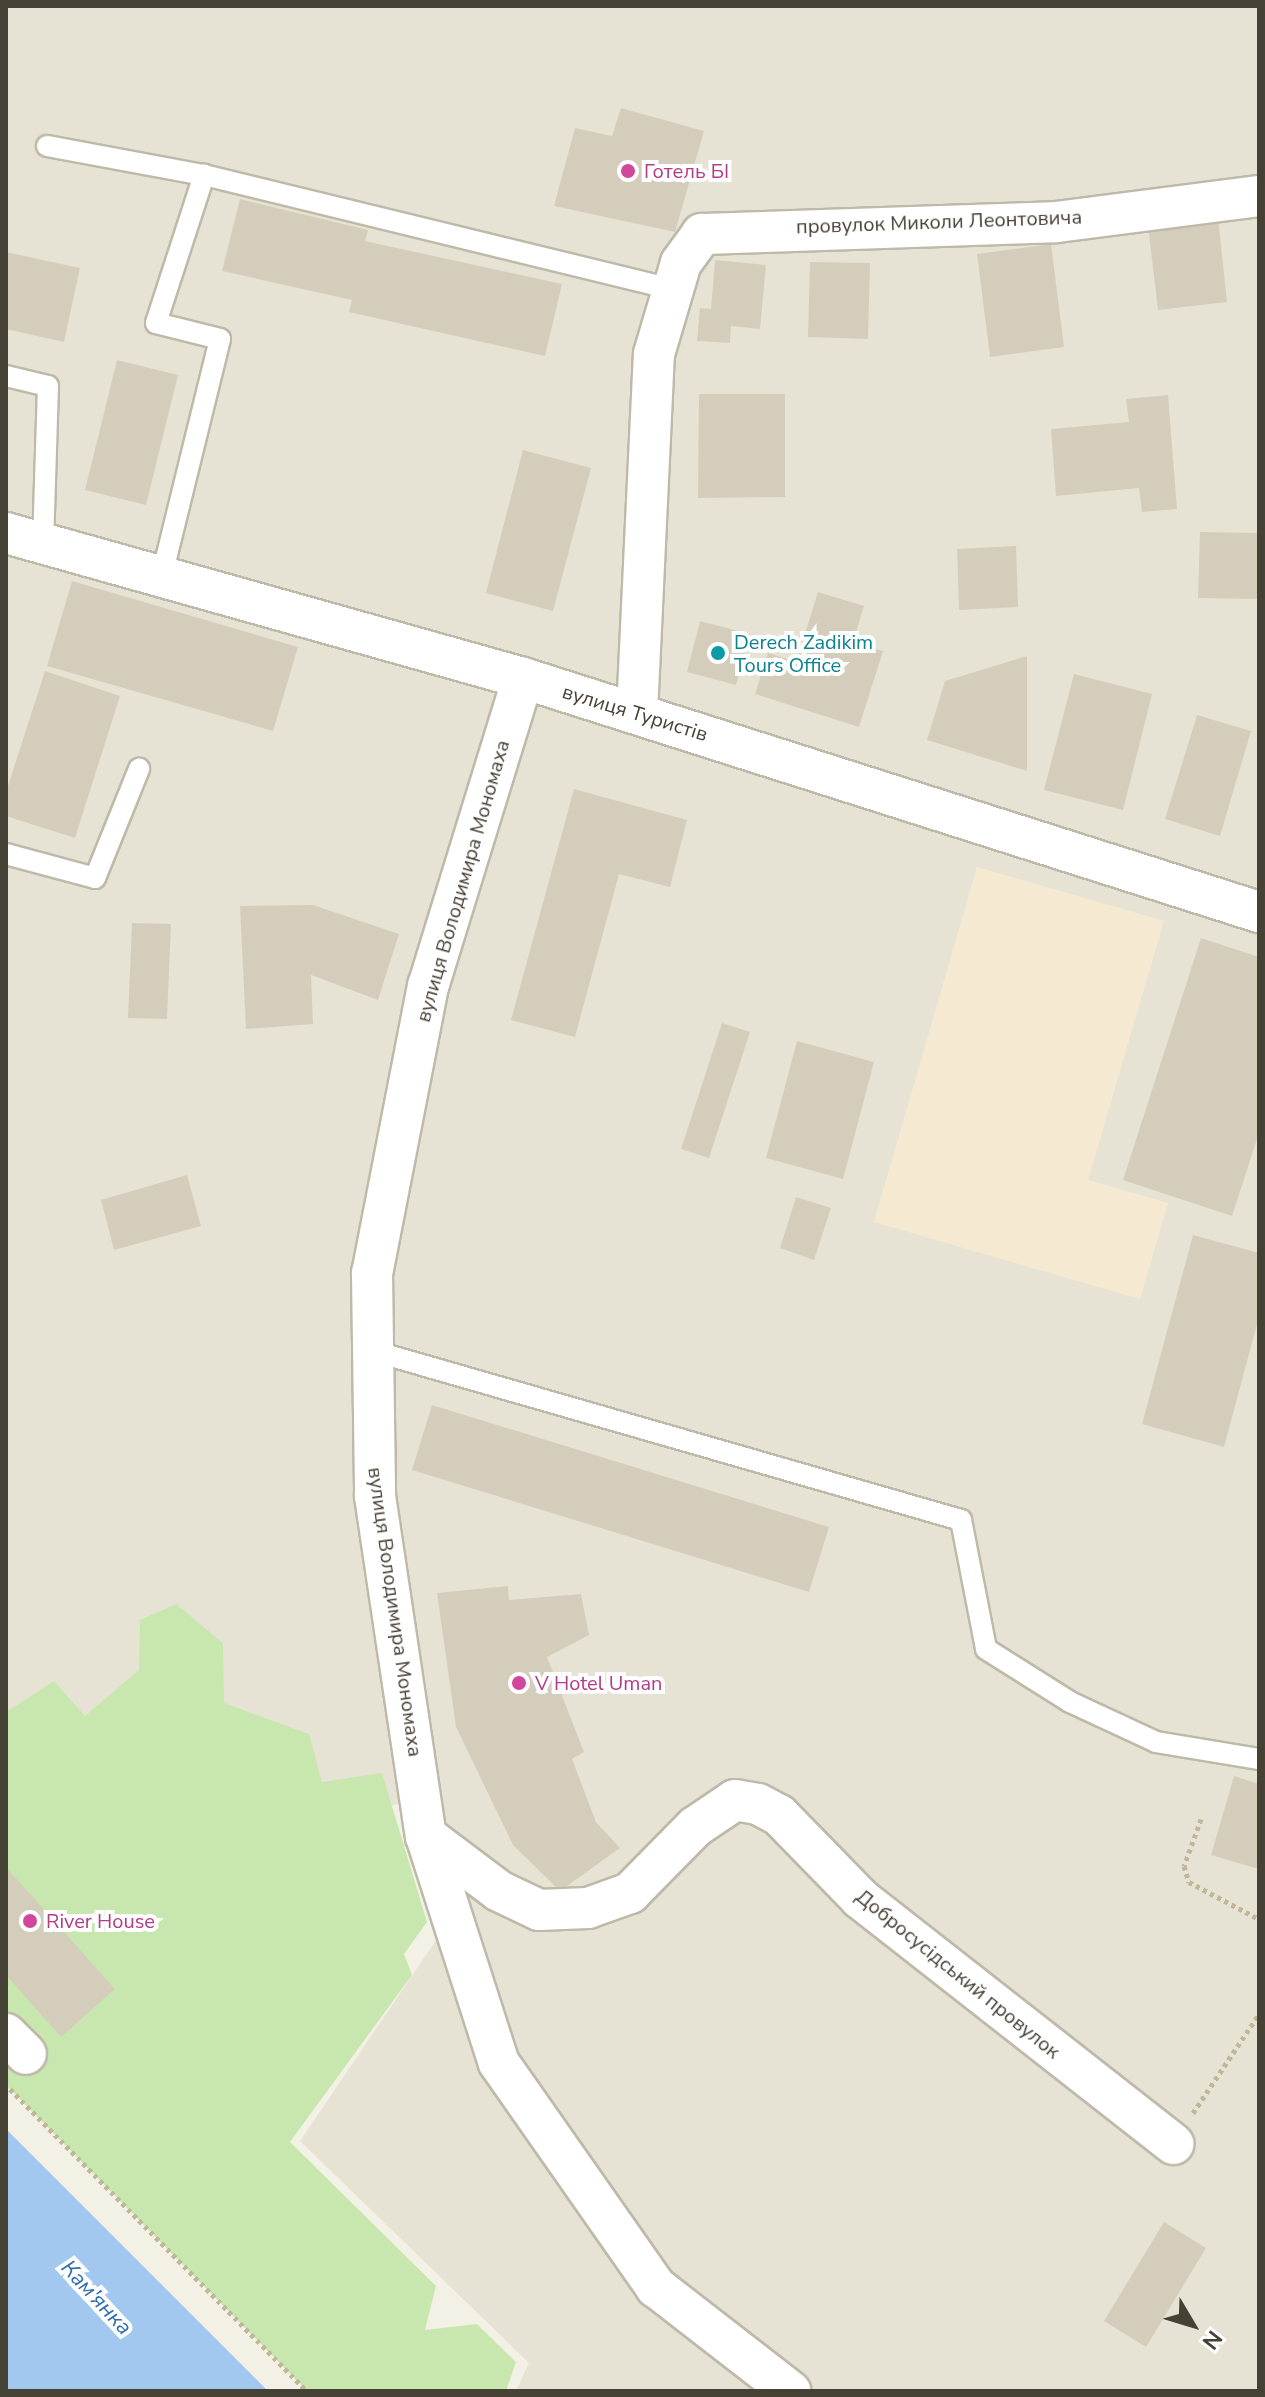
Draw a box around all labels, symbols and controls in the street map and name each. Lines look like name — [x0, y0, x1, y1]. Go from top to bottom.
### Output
place label: Готель БІ — [644, 159, 729, 183]
marker: Готель БІ — [619, 162, 637, 180]
street label: провулок Миколи Леонтовича — [796, 205, 1082, 239]
place label: Derech Zadikim Tours Office — [734, 630, 873, 677]
marker: Derech Zadikim Tours Office — [709, 644, 727, 662]
street label: вулиця Туристів — [559, 680, 711, 746]
street label: вулиця Володимира Мономаха — [411, 737, 515, 1025]
street label: вулиця Володимира Мономаха — [363, 1466, 427, 1758]
place label: V Hotel Uman — [535, 1671, 662, 1695]
marker: V Hotel Uman — [510, 1674, 528, 1692]
street label: Добросусідський провулок — [851, 1884, 1065, 2064]
place label: River House — [46, 1909, 155, 1933]
marker: River House — [21, 1912, 39, 1930]
water label: Кам'янка — [55, 2255, 137, 2341]
north arrow — [1153, 2285, 1233, 2365]
text: N — [1195, 2324, 1229, 2355]

